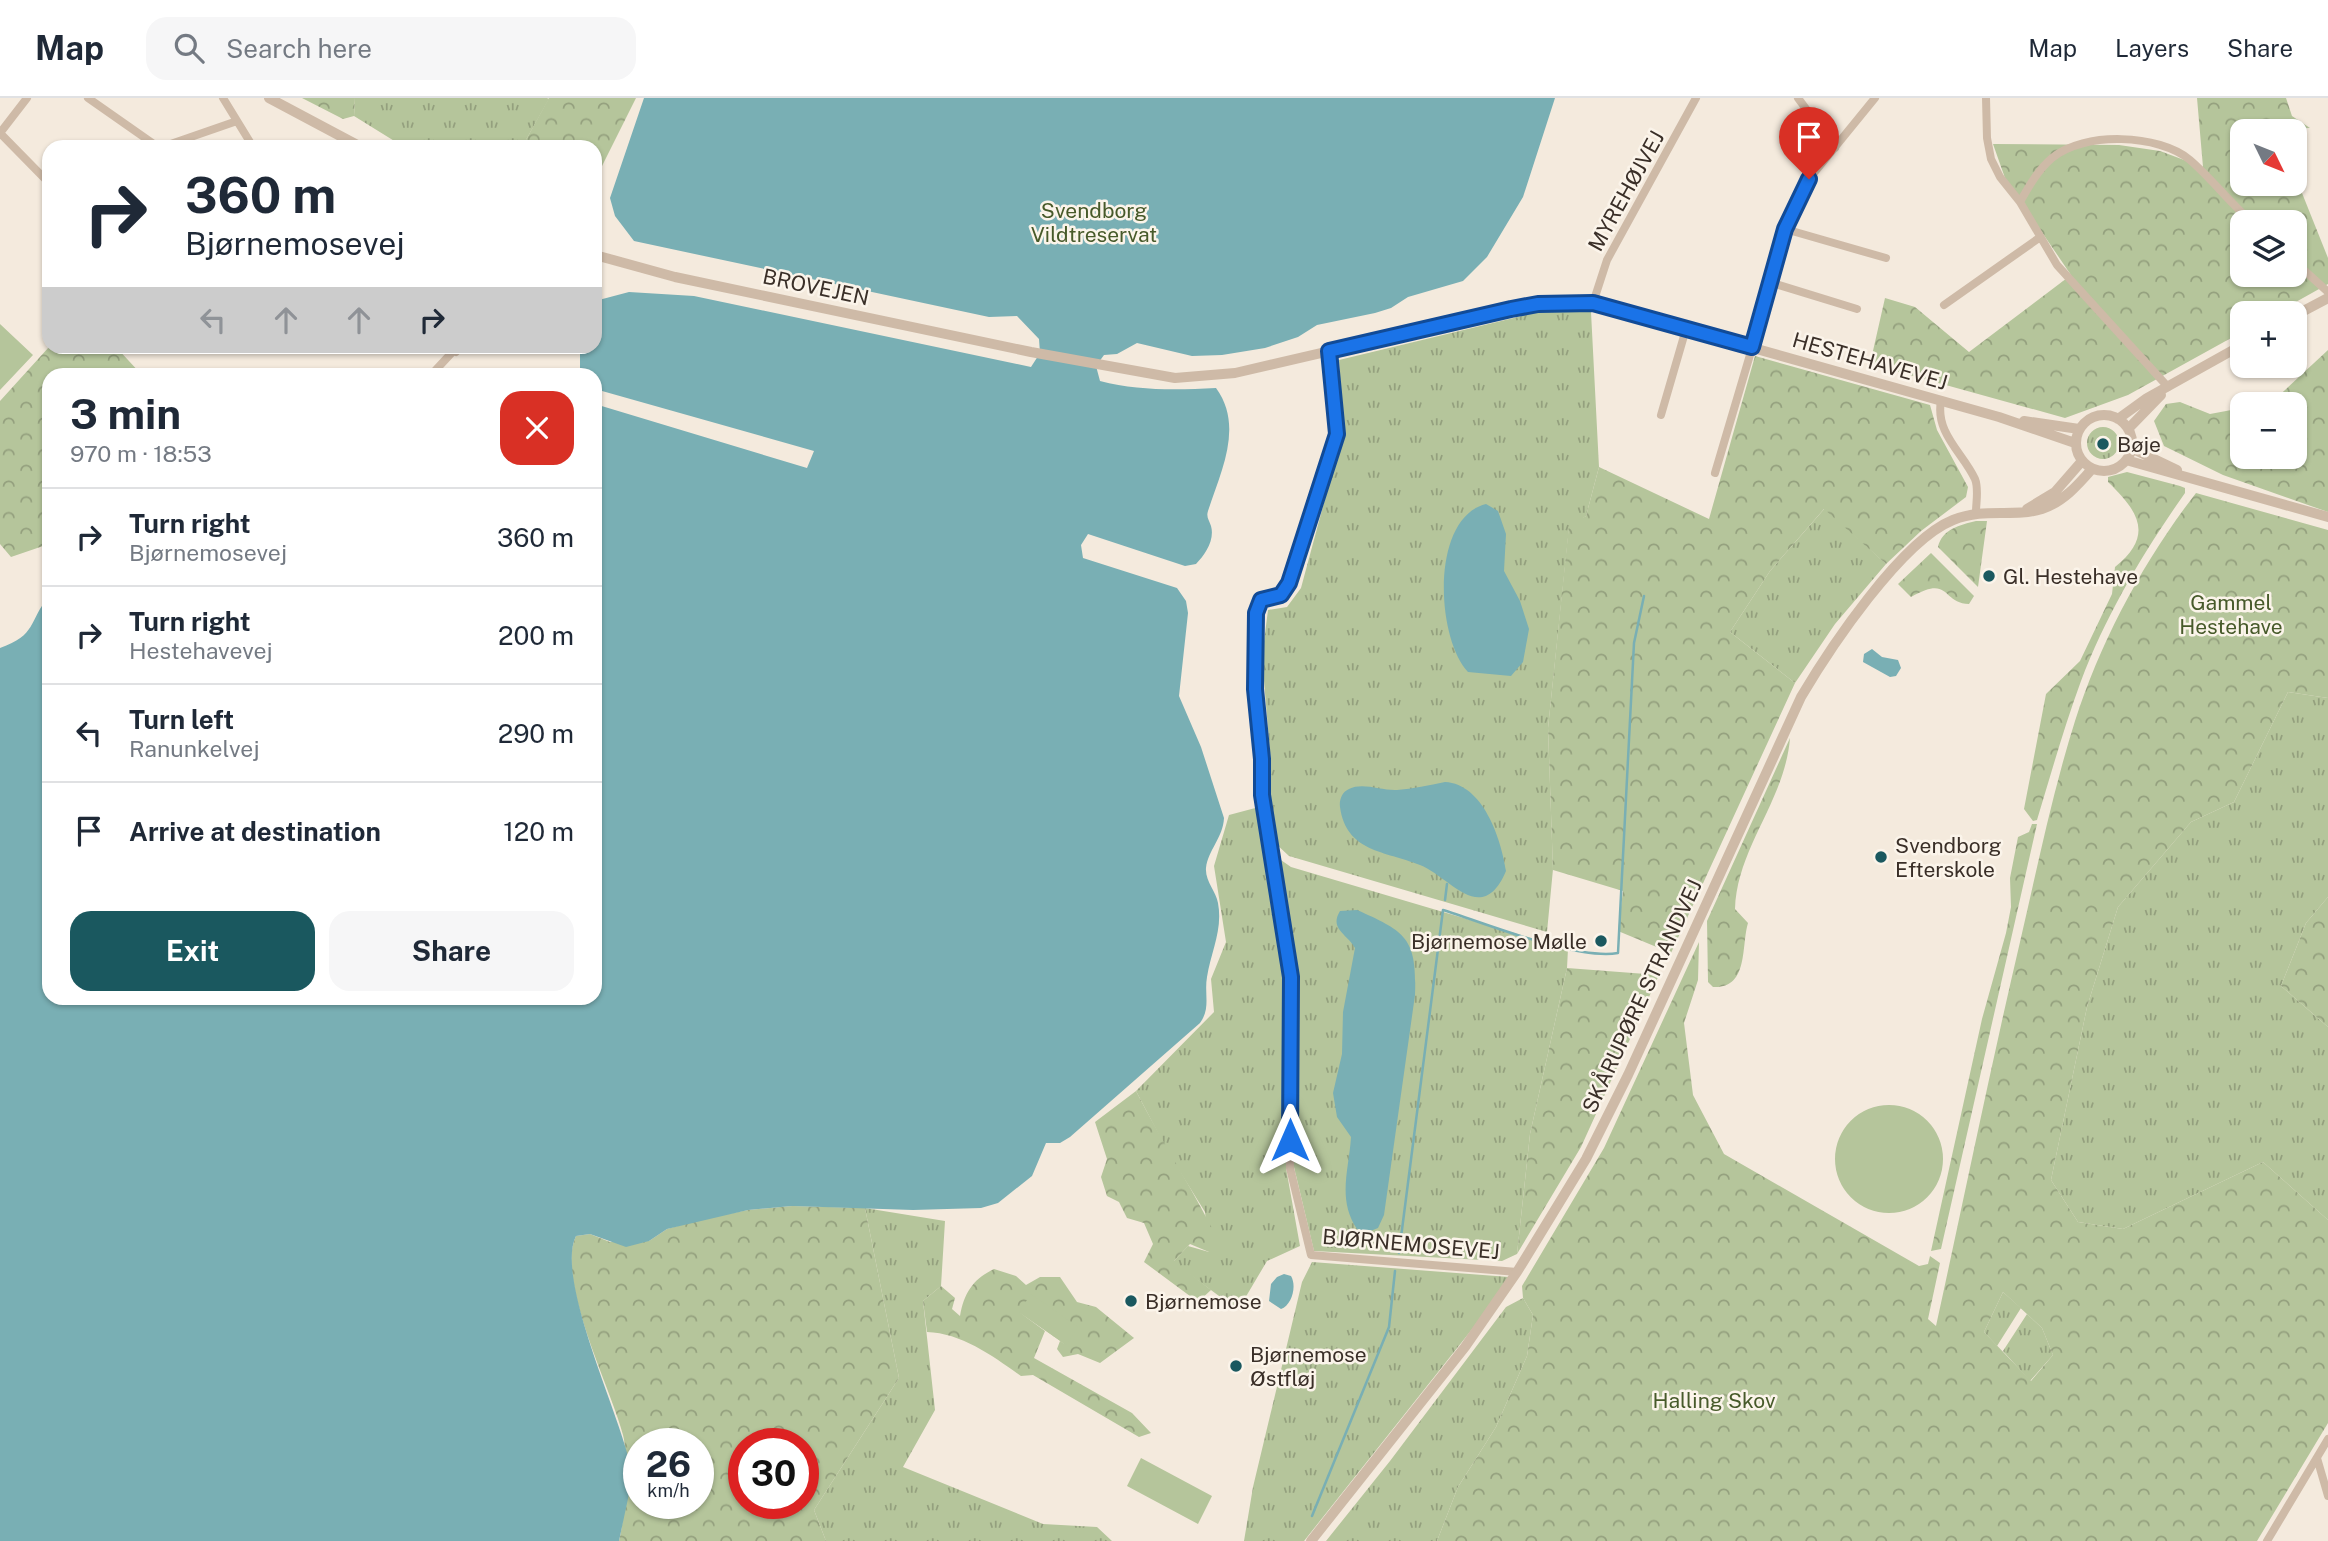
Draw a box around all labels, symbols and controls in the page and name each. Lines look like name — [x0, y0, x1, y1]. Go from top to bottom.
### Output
search box — [146, 17, 636, 80]
text: Map — [35, 29, 104, 67]
icon: search — [170, 29, 208, 67]
text: Search here — [226, 33, 372, 64]
text: Map — [2028, 34, 2077, 62]
text: Layers — [2115, 34, 2189, 62]
text: Share — [2227, 34, 2293, 62]
pin — [1779, 107, 1839, 179]
icon: arrive — [1790, 118, 1828, 156]
north arrow — [2230, 119, 2306, 196]
map controls — [2230, 119, 2307, 469]
street label: MYREHØJVEJ — [1583, 126, 1669, 256]
text: 360 m — [185, 166, 336, 224]
icon: right — [70, 168, 161, 259]
park label: Svendborg Vildtreservat — [1031, 198, 1157, 247]
button: layers — [2230, 210, 2307, 287]
text: Bjørnemosevej — [185, 225, 405, 262]
street label: BROVEJEN — [761, 264, 871, 310]
icon: left — [194, 301, 232, 339]
icon: ahead — [267, 301, 305, 339]
icon: ahead — [340, 301, 378, 339]
icon: right — [413, 301, 451, 339]
button: + — [2230, 301, 2307, 378]
street label: HESTEHAVEVEJ — [1790, 327, 1950, 395]
text: 3 min — [70, 389, 181, 438]
button: close — [500, 391, 574, 465]
button: − — [2230, 392, 2307, 469]
place label: Bøje — [2117, 432, 2161, 457]
marker: Bøje — [2095, 436, 2111, 452]
text: 970 m · 18:53 — [70, 440, 212, 467]
text: Turn right — [129, 508, 251, 539]
icon: right — [70, 518, 108, 556]
text: 360 m — [497, 522, 574, 553]
text: Bjørnemosevej — [129, 539, 287, 566]
place label: Gl. Hestehave — [2003, 564, 2138, 589]
marker: Gl. Hestehave — [1981, 568, 1997, 584]
park label: Gammel Hestehave — [2179, 590, 2283, 639]
text: Turn right — [129, 606, 251, 637]
icon: right — [70, 616, 108, 654]
text: 200 m — [498, 620, 574, 651]
text: Hestehavevej — [129, 637, 273, 664]
text: Turn left — [129, 704, 234, 735]
icon: left — [70, 714, 108, 752]
text: 290 m — [498, 718, 574, 749]
text: Ranunkelvej — [129, 735, 259, 762]
icon: arrive — [70, 812, 108, 850]
text: Arrive at destination — [129, 816, 381, 847]
text: 120 m — [503, 816, 574, 847]
place label: Svendborg Efterskole — [1895, 833, 2002, 882]
marker: Svendborg Efterskole — [1873, 849, 1889, 865]
street label: SKÅRUPØRE STRANDVEJ — [1576, 875, 1707, 1117]
button: Exit — [70, 911, 315, 991]
button: Share — [329, 911, 574, 991]
place label: Bjørnemose Mølle — [1411, 929, 1587, 954]
marker: Bjørnemose Mølle — [1593, 933, 1609, 949]
position arrow — [1253, 1103, 1327, 1177]
street label: BJØRNEMOSEVEJ — [1321, 1224, 1501, 1264]
place label: Bjørnemose — [1145, 1289, 1262, 1314]
marker: Bjørnemose — [1123, 1293, 1139, 1309]
place label: Bjørnemose Østfløj — [1250, 1342, 1367, 1391]
marker: Bjørnemose Østfløj — [1228, 1358, 1244, 1374]
park label: Halling Skov — [1652, 1388, 1776, 1413]
speed limit sign: 30 — [728, 1428, 819, 1519]
text: 26 — [646, 1444, 691, 1485]
text: km/h — [647, 1480, 690, 1501]

